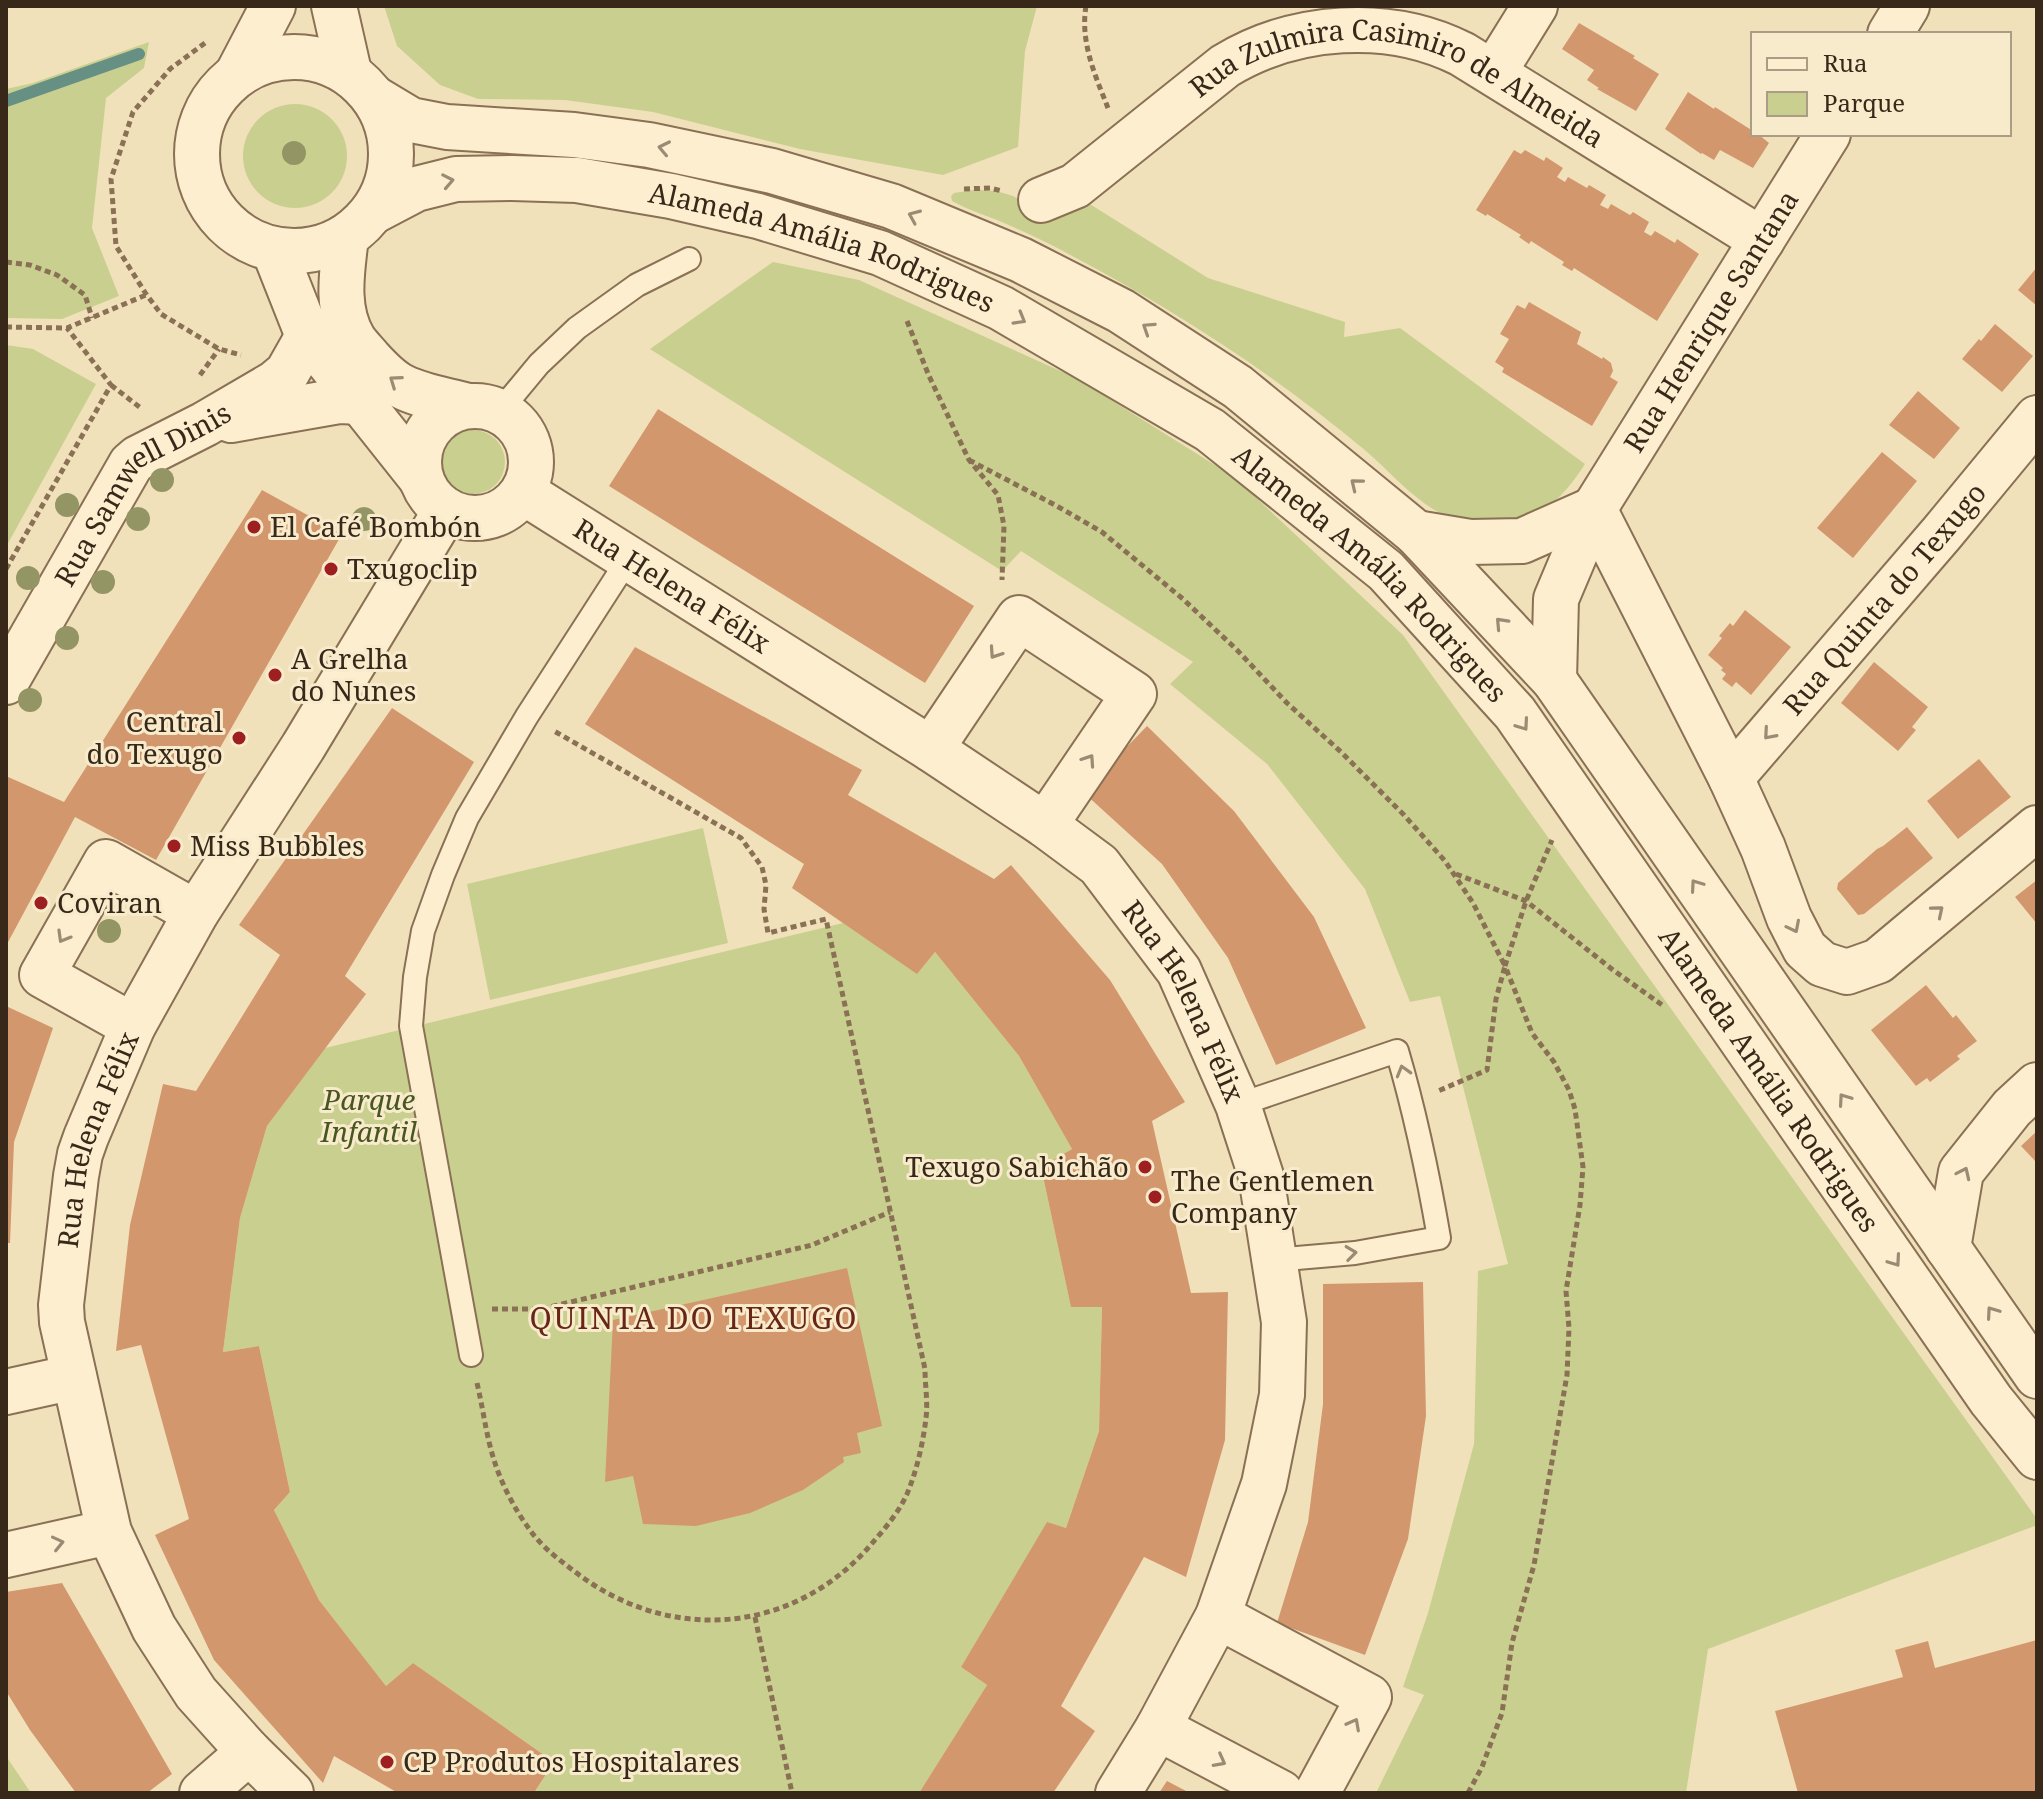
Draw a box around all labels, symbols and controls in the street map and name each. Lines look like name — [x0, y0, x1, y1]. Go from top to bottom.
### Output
street label: Rua Zulmira Casimiro de Almeida — [1181, 10, 1612, 156]
legend — [1751, 32, 2011, 136]
text: Rua — [1823, 46, 1868, 79]
text: Parque — [1823, 86, 1905, 119]
one-way arrow — [657, 140, 671, 157]
street label: Alameda Amália Rodrigues — [646, 173, 1001, 321]
one-way arrow — [442, 174, 455, 191]
street label: Rua Henrique Santana — [1614, 182, 1806, 459]
one-way arrow — [908, 209, 922, 225]
one-way arrow — [1011, 309, 1026, 325]
one-way arrow — [1142, 323, 1157, 338]
one-way arrow — [390, 376, 404, 391]
street label: Rua Samwell Dinis — [45, 393, 237, 593]
street label: Alameda Amália Rodrigues — [1225, 436, 1516, 710]
street label: Rua Quinta do Texugo — [1774, 474, 1994, 722]
one-way arrow — [1350, 479, 1365, 493]
place label: El Café Bombón — [270, 507, 481, 545]
street label: Rua Helena Félix — [567, 509, 779, 662]
marker: El Café Bombón — [245, 518, 263, 536]
place label: Txugoclip — [347, 549, 478, 587]
marker: Txugoclip — [322, 560, 340, 578]
one-way arrow — [1495, 618, 1510, 632]
place label: A Grelha do Nunes — [291, 639, 416, 709]
one-way arrow — [990, 644, 1005, 658]
marker: A Grelha do Nunes — [266, 666, 284, 684]
place label: Central do Texugo — [86, 702, 223, 772]
one-way arrow — [1513, 716, 1528, 730]
one-way arrow — [1764, 724, 1779, 739]
marker: Central do Texugo — [230, 729, 248, 747]
one-way arrow — [1079, 754, 1094, 769]
place label: Miss Bubbles — [190, 826, 365, 864]
marker: Miss Bubbles — [165, 837, 183, 855]
one-way arrow — [1691, 879, 1706, 893]
place label: Coviran — [57, 883, 162, 921]
street label: Rua Helena Félix — [1114, 892, 1255, 1109]
marker: Coviran — [32, 894, 50, 912]
one-way arrow — [1929, 906, 1943, 921]
street label: Alameda Amália Rodrigues — [1651, 919, 1889, 1239]
one-way arrow — [1784, 919, 1800, 934]
one-way arrow — [57, 929, 73, 943]
street label: Rua Helena Félix — [48, 1025, 147, 1250]
one-way arrow — [1396, 1065, 1412, 1079]
park label: Parque Infantil — [320, 1080, 418, 1150]
one-way arrow — [1839, 1093, 1854, 1107]
place label: Texugo Sabichão — [905, 1147, 1129, 1185]
marker: Texugo Sabichão — [1136, 1158, 1154, 1176]
place label: The Gentlemen Company — [1171, 1161, 1374, 1231]
one-way arrow — [1955, 1167, 1971, 1181]
marker: The Gentlemen Company — [1146, 1188, 1164, 1206]
one-way arrow — [1344, 1245, 1358, 1262]
one-way arrow — [1885, 1252, 1900, 1266]
district label: QUINTA DO TEXUGO — [529, 1297, 859, 1338]
one-way arrow — [1987, 1307, 2002, 1321]
one-way arrow — [50, 1535, 64, 1552]
one-way arrow — [1345, 1718, 1360, 1733]
place label: CP Produtos Hospitalares — [403, 1742, 740, 1780]
one-way arrow — [1211, 1751, 1226, 1766]
marker: CP Produtos Hospitalares — [378, 1753, 396, 1771]

